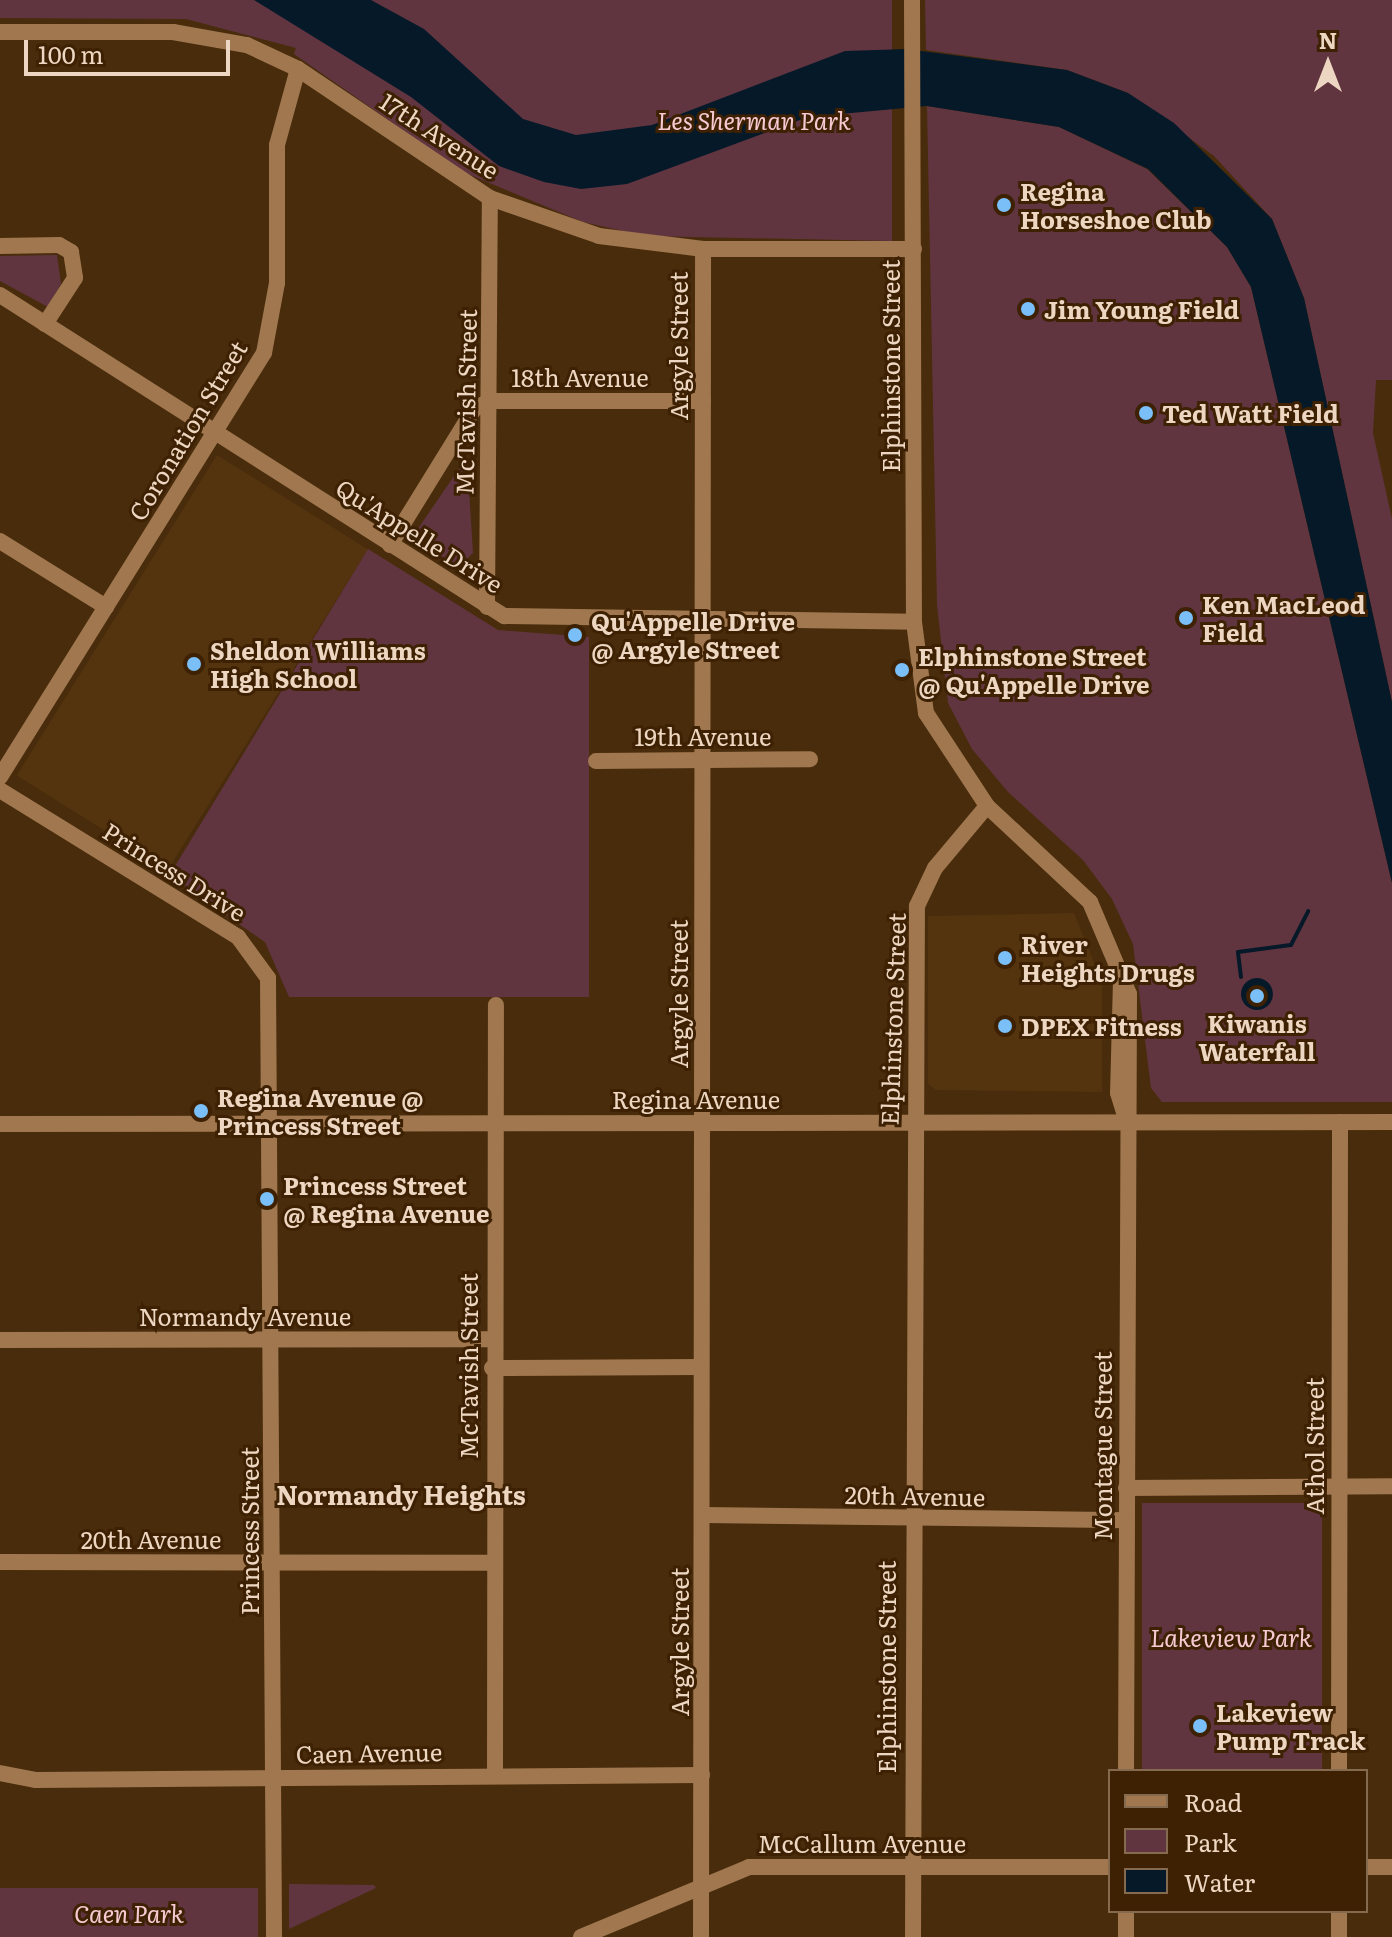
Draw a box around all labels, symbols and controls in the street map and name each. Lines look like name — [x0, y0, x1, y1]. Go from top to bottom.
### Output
text: N — [1319, 23, 1337, 56]
scale bar — [28, 24, 234, 74]
north arrow — [1288, 24, 1368, 104]
text: 100 m — [38, 36, 104, 71]
street label: 17th Avenue — [375, 86, 505, 184]
park label: Les Sherman Park — [657, 106, 851, 134]
place label: Regina Horseshoe Club — [1020, 177, 1212, 233]
marker: Regina Horseshoe Club — [995, 196, 1013, 214]
street label: Elphinstone Street — [876, 260, 904, 472]
street label: Argyle Street — [664, 272, 692, 420]
place label: Jim Young Field — [1044, 295, 1239, 323]
marker: Jim Young Field — [1019, 300, 1037, 318]
street label: McTavish Street — [449, 309, 481, 495]
street label: Coronation Street — [122, 335, 252, 525]
street label: 18th Avenue — [511, 363, 649, 391]
place label: Ted Watt Field — [1162, 399, 1339, 427]
marker: Ted Watt Field — [1137, 404, 1155, 422]
street label: Qu'Appelle Drive — [331, 472, 509, 598]
place label: Ken MacLeod Field — [1202, 590, 1366, 646]
place label: Qu'Appelle Drive @ Argyle Street — [591, 607, 795, 663]
marker: Ken MacLeod Field — [1177, 609, 1195, 627]
marker: Qu'Appelle Drive @ Argyle Street — [566, 626, 584, 644]
place label: Sheldon Williams High School — [210, 636, 426, 692]
place label: Elphinstone Street @ Qu'Appelle Drive — [918, 642, 1150, 698]
marker: Sheldon Williams High School — [185, 655, 203, 673]
marker: Elphinstone Street @ Qu'Appelle Drive — [893, 661, 911, 679]
street label: 19th Avenue — [635, 722, 771, 750]
street label: Princess Drive — [98, 816, 252, 926]
street label: Elphinstone Street — [874, 912, 910, 1126]
street label: Argyle Street — [664, 920, 692, 1068]
place label: River Heights Drugs — [1021, 930, 1195, 986]
marker: River Heights Drugs — [996, 949, 1014, 967]
marker: Kiwanis Waterfall — [1248, 987, 1266, 1005]
place label: Kiwanis Waterfall — [1199, 1009, 1315, 1065]
place label: DPEX Fitness — [1021, 1012, 1182, 1040]
marker: DPEX Fitness — [996, 1017, 1014, 1035]
place label: Regina Avenue @ Princess Street — [217, 1083, 424, 1139]
street label: Regina Avenue — [612, 1085, 780, 1113]
marker: Regina Avenue @ Princess Street — [192, 1102, 210, 1120]
place label: Princess Street @ Regina Avenue — [283, 1171, 490, 1227]
marker: Princess Street @ Regina Avenue — [258, 1190, 276, 1208]
street label: McTavish Street — [454, 1273, 482, 1459]
street label: Normandy Avenue — [139, 1302, 351, 1330]
street label: Montague Street — [1088, 1351, 1116, 1541]
street label: Athol Street — [1300, 1377, 1328, 1515]
street label: Princess Street — [235, 1447, 263, 1615]
district label: Normandy Heights — [276, 1478, 526, 1510]
street label: 20th Avenue — [844, 1479, 986, 1511]
street label: 20th Avenue — [81, 1525, 221, 1553]
street label: Elphinstone Street — [872, 1561, 900, 1773]
street label: Argyle Street — [665, 1568, 693, 1716]
park label: Lakeview Park — [1150, 1623, 1312, 1651]
place label: Lakeview Pump Track — [1216, 1698, 1366, 1754]
marker: Lakeview Pump Track — [1191, 1717, 1209, 1735]
street label: Caen Avenue — [296, 1736, 442, 1768]
legend — [1108, 1769, 1368, 1913]
text: Road — [1184, 1784, 1242, 1819]
text: Park — [1184, 1824, 1237, 1859]
street label: McCallum Avenue — [758, 1829, 966, 1857]
text: Water — [1184, 1864, 1255, 1899]
park label: Caen Park — [74, 1899, 184, 1927]

